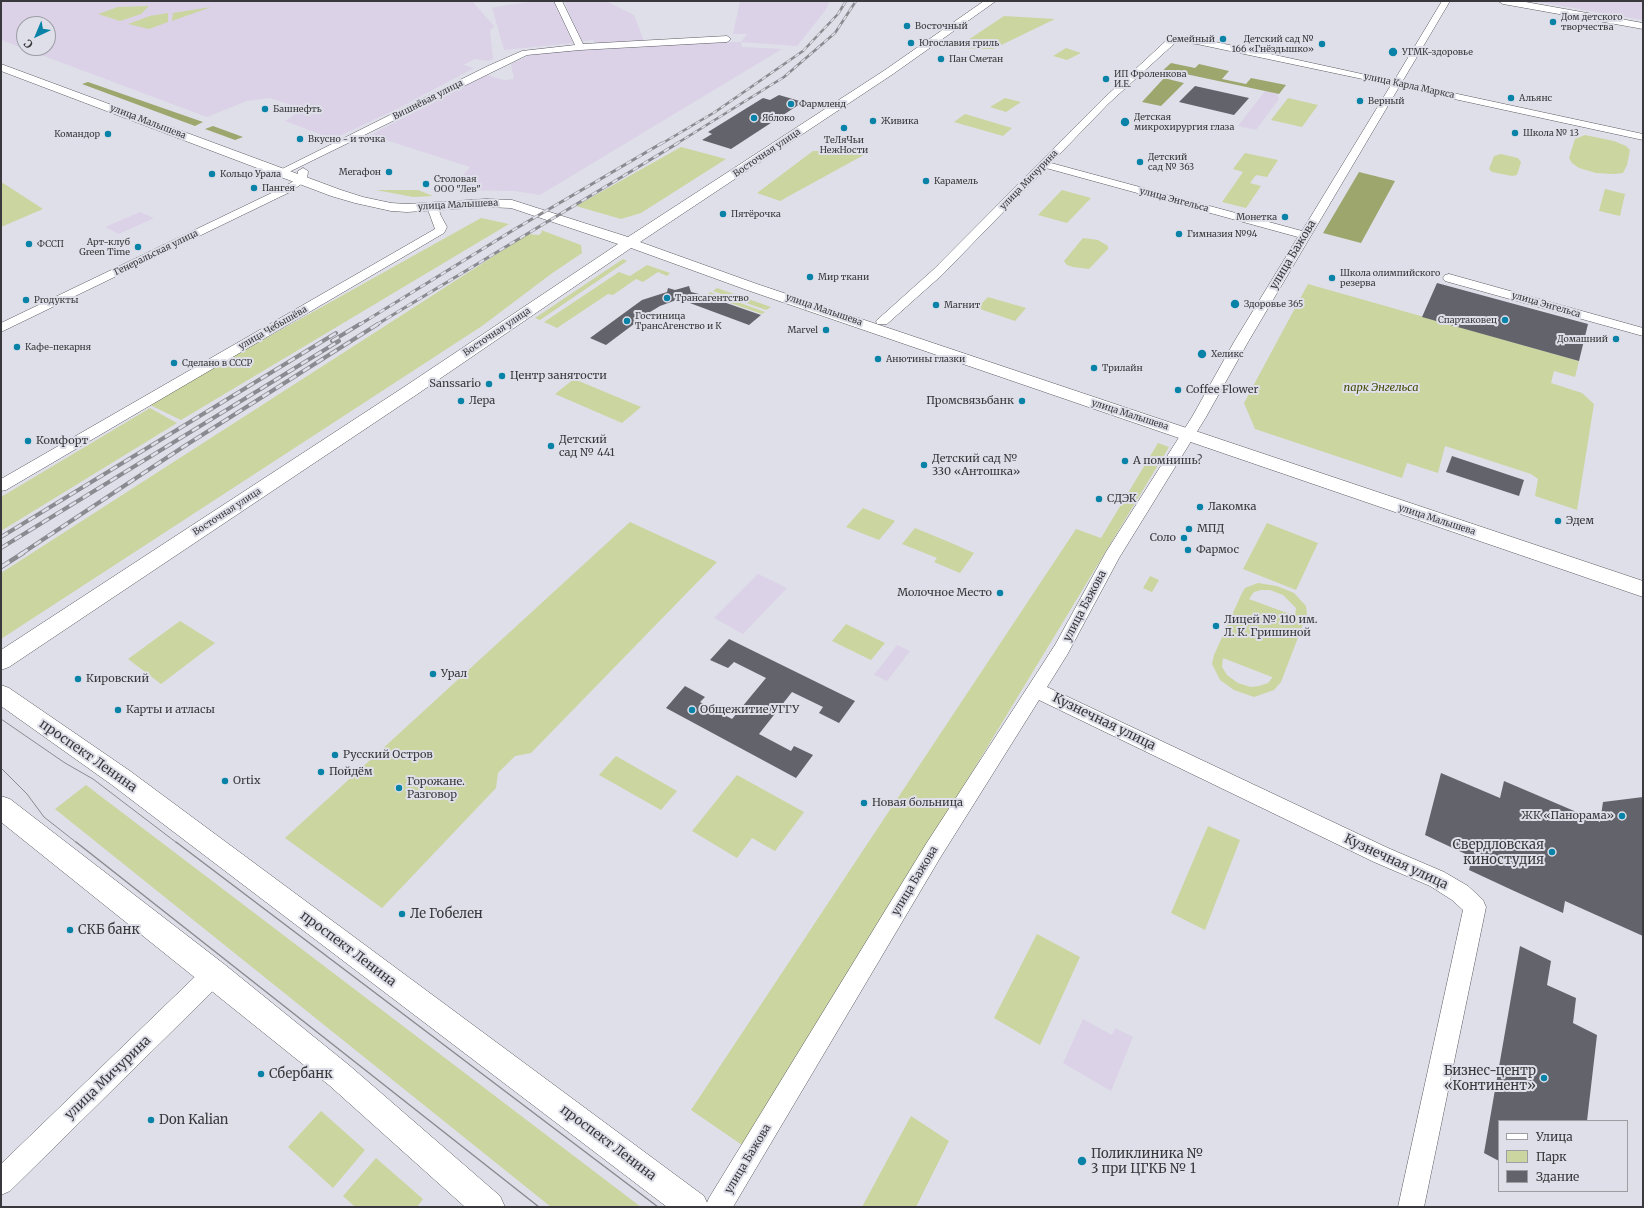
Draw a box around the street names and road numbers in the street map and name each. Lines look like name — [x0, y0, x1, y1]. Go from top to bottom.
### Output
street label: улица Карла Маркса — [1363, 71, 1455, 101]
street label: Вишнёвая улица — [391, 78, 465, 122]
street label: улица Малышева — [109, 103, 187, 141]
street label: Восточная улица — [731, 126, 803, 180]
street label: улица Мичурина — [998, 148, 1060, 212]
street label: улица Энгельса — [1138, 186, 1210, 214]
street label: улица Малышева — [418, 198, 498, 212]
street label: улица Бажова — [1267, 218, 1319, 292]
street label: Генеральская улица — [112, 228, 200, 278]
street label: улица Энгельса — [1510, 290, 1582, 320]
street label: улица Малышева — [784, 292, 864, 328]
street label: улица Чебышёва — [237, 304, 309, 352]
street label: Восточная улица — [461, 305, 533, 359]
street label: улица Малышева — [1090, 397, 1170, 433]
street label: Восточная улица — [191, 486, 263, 538]
street label: улица Малышева — [1397, 502, 1477, 538]
street label: улица Бажова — [1061, 568, 1109, 644]
street label: Кузнечная улица — [1050, 690, 1158, 754]
street label: проспект Ленина — [36, 716, 140, 796]
street label: Кузнечная улица — [1342, 831, 1450, 893]
street label: улица Бажова — [889, 844, 941, 918]
street label: проспект Ленина — [297, 908, 399, 990]
street label: улица Мичурина — [62, 1033, 154, 1123]
street label: проспект Ленина — [557, 1102, 659, 1184]
street label: улица Бажова — [722, 1122, 774, 1196]

